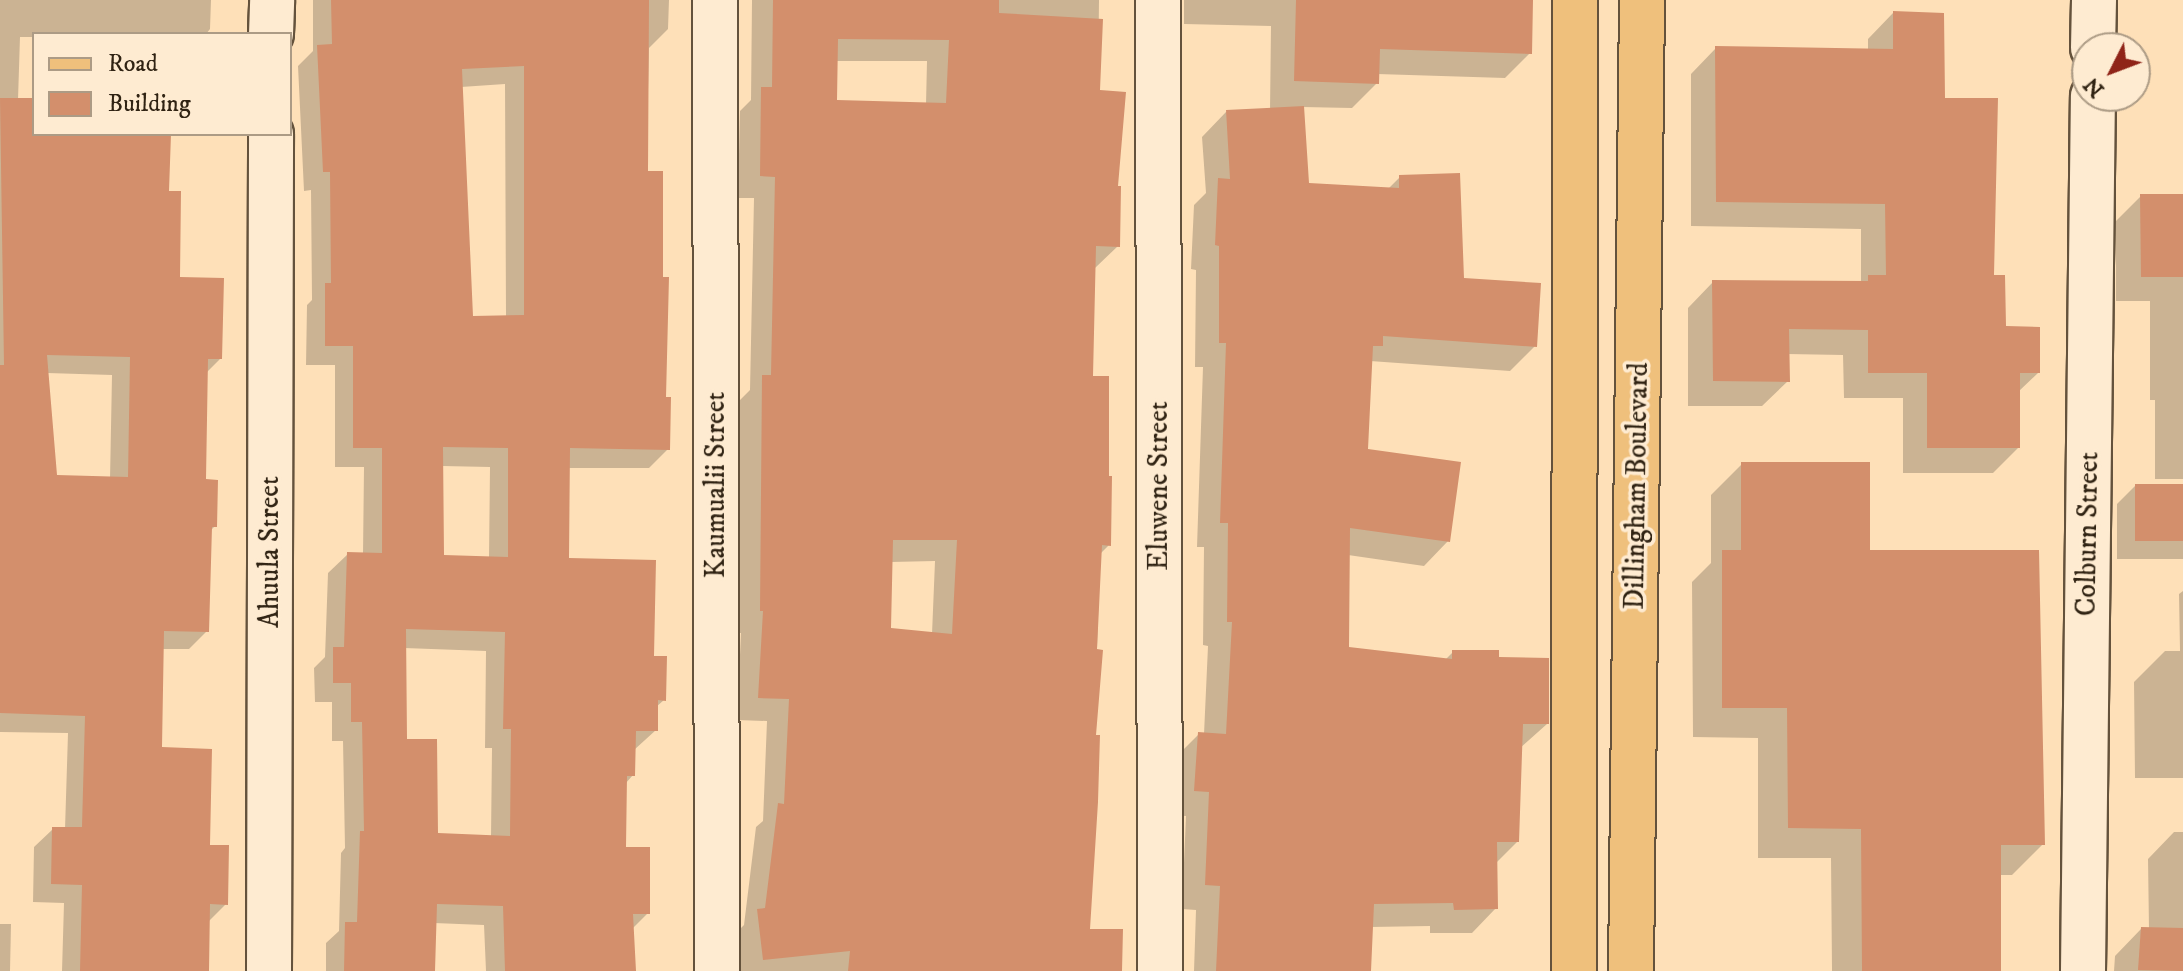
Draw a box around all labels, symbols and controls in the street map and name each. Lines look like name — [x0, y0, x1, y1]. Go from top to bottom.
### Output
legend — [32, 32, 292, 136]
north arrow — [2071, 32, 2151, 112]
text: Road — [108, 49, 158, 79]
text: N — [2078, 71, 2110, 103]
text: Building — [108, 89, 191, 119]
street label: Dillingham Boulevard — [1618, 362, 1656, 610]
street label: Kaumualii Street — [699, 392, 733, 578]
street label: Eluwene Street — [1142, 401, 1176, 571]
street label: Colburn Street — [2070, 451, 2106, 617]
street label: Ahuula Street — [253, 476, 287, 628]

